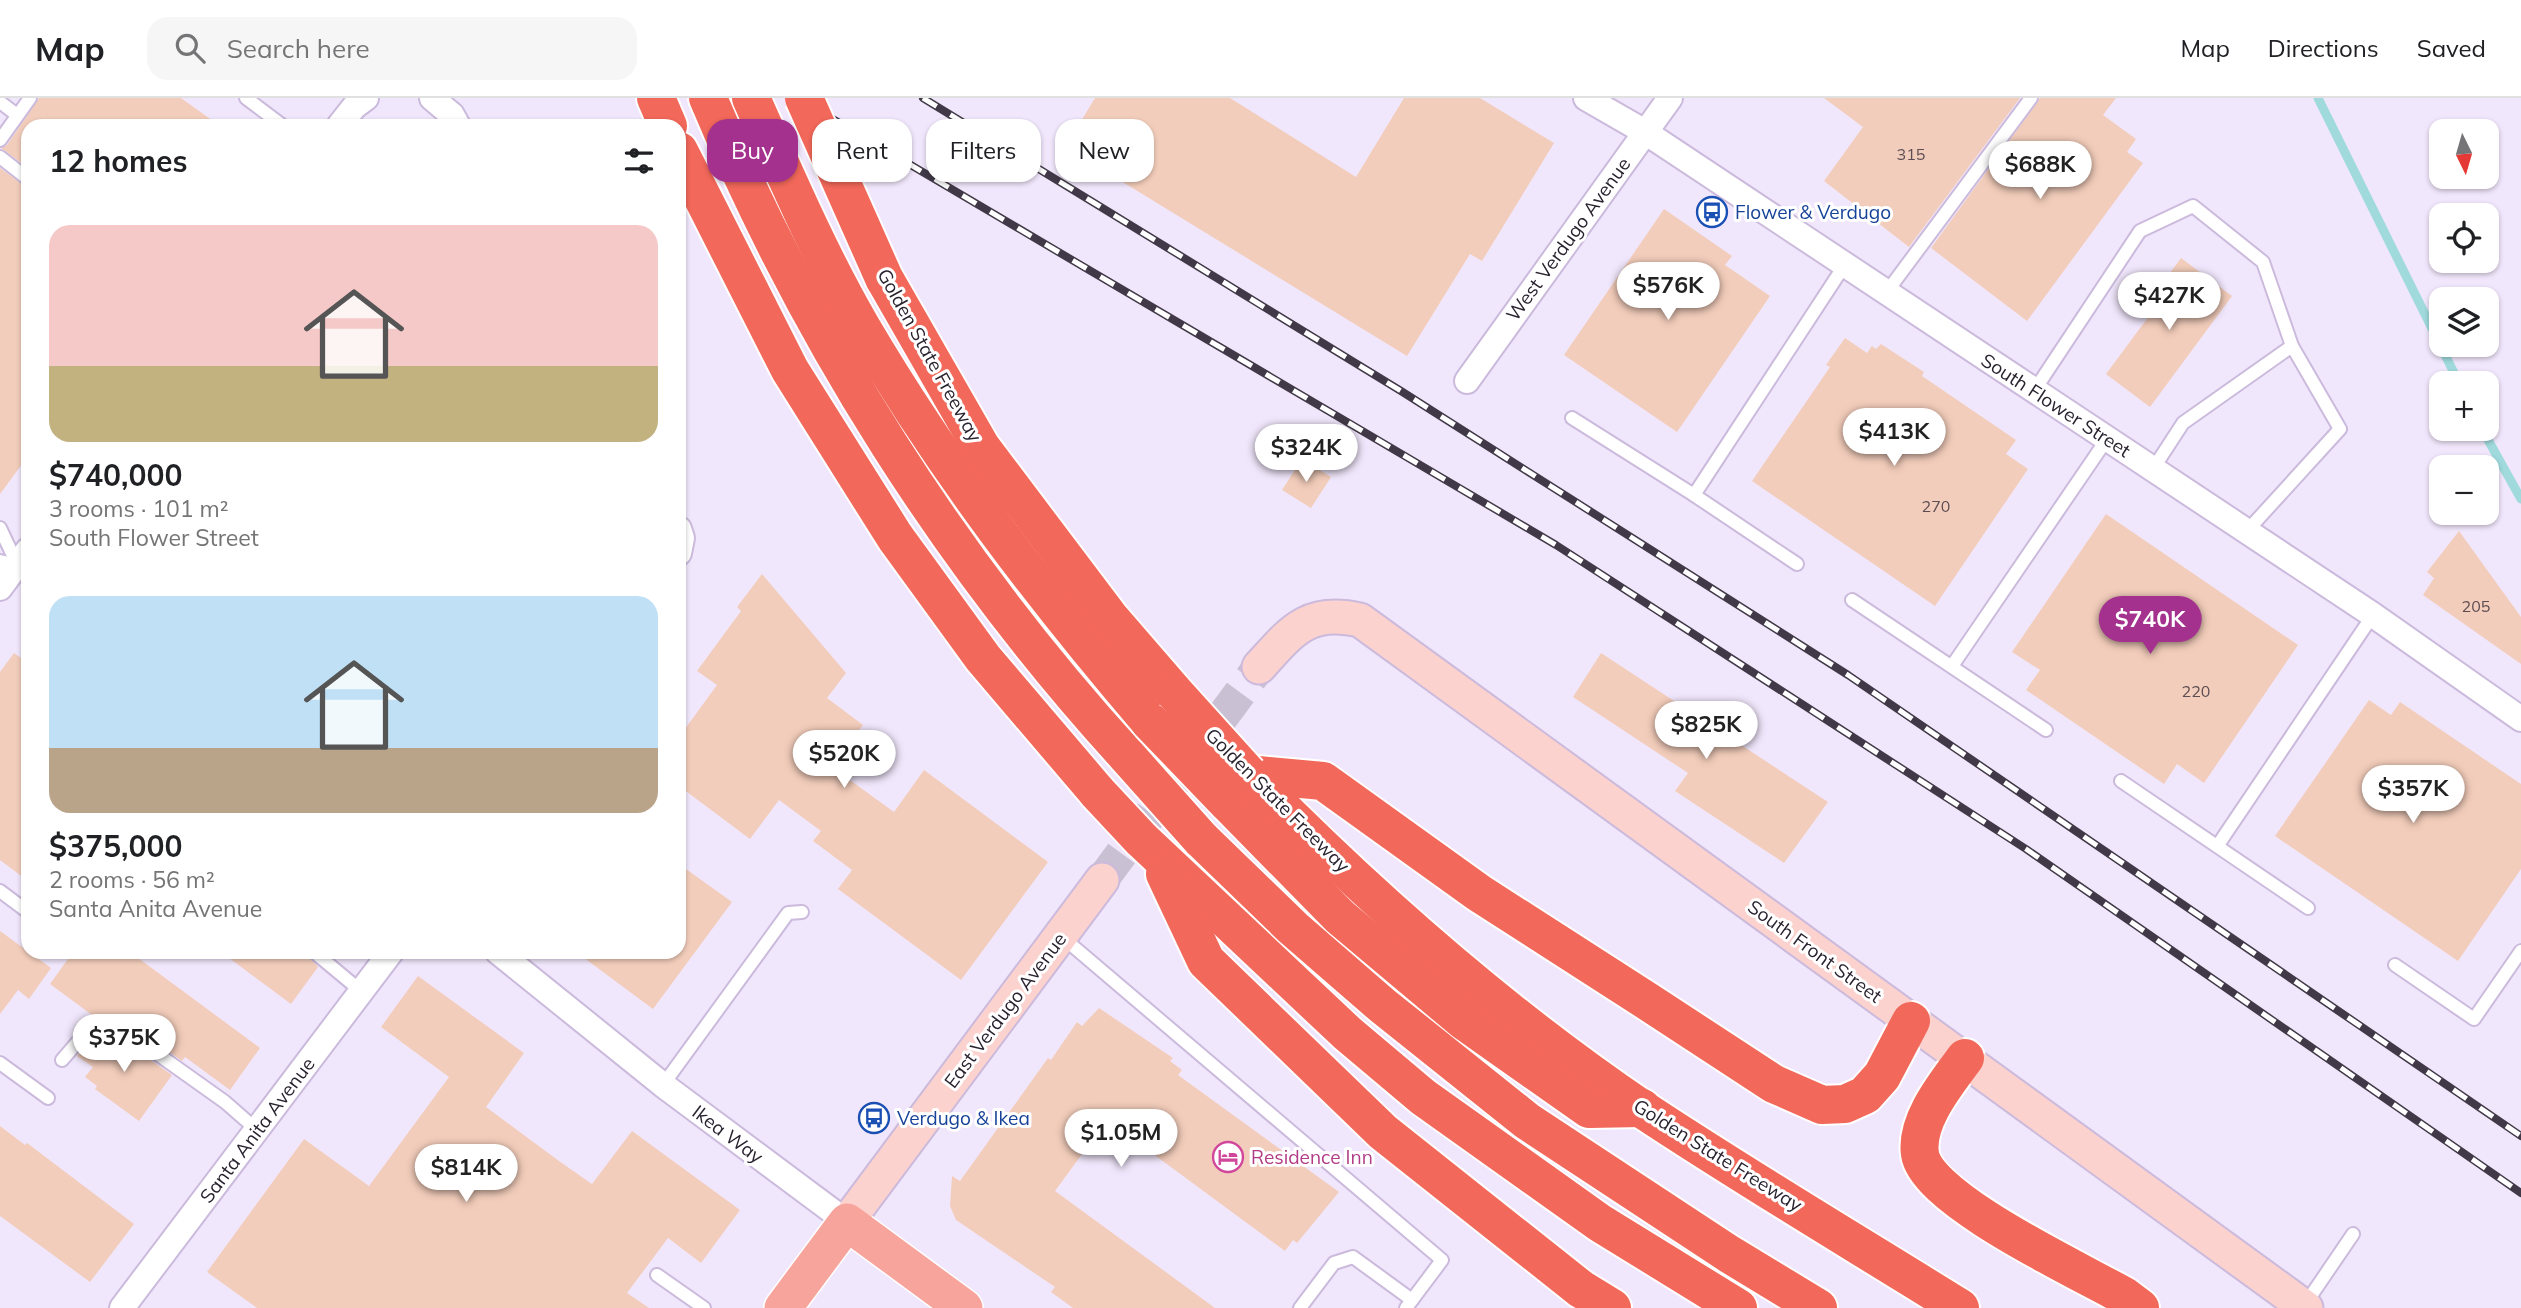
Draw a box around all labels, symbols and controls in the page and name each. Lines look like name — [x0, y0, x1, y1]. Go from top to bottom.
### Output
search box — [147, 17, 637, 80]
text: Map — [35, 28, 105, 69]
icon: search — [171, 29, 209, 67]
text: Search here — [227, 32, 370, 65]
text: Map — [2180, 33, 2230, 63]
text: Directions — [2268, 33, 2379, 63]
text: Saved — [2417, 33, 2486, 63]
chip: Buy — [707, 119, 798, 182]
chip: Rent — [812, 119, 912, 182]
chip: Filters — [926, 119, 1041, 182]
chip: New — [1055, 119, 1154, 182]
north arrow — [2429, 119, 2499, 189]
map controls — [2429, 119, 2499, 525]
pin: $688K — [1991, 141, 2089, 201]
text: 12 homes — [49, 142, 188, 180]
icon: filters — [620, 142, 658, 180]
house number: 315 — [1897, 144, 1925, 164]
text: $688K — [2005, 149, 2075, 178]
street label: West Verdugo Avenue — [1501, 153, 1635, 325]
bus stop icon: Flower & Verdugo — [1695, 195, 1729, 229]
place label: Flower & Verdugo — [1735, 200, 1891, 224]
button: locate — [2429, 203, 2499, 273]
pin: $576K — [1619, 262, 1717, 322]
street label: Golden State Freeway — [872, 264, 988, 446]
text: $576K — [1633, 270, 1703, 299]
icon: home — [291, 271, 417, 397]
pin: $427K — [2120, 272, 2218, 332]
text: $427K — [2134, 280, 2204, 309]
button: layers — [2429, 287, 2499, 357]
street label: South Flower Street — [1977, 348, 2136, 462]
button: + — [2429, 371, 2499, 441]
pin: $413K — [1845, 408, 1943, 468]
text: $413K — [1859, 416, 1929, 445]
pin: $324K — [1257, 424, 1355, 484]
text: $324K — [1271, 432, 1341, 461]
button: − — [2429, 455, 2499, 525]
text: $740,000 — [49, 456, 182, 494]
text: 3 rooms · 101 m² — [49, 494, 229, 523]
house number: 270 — [1922, 496, 1950, 516]
text: South Flower Street — [49, 523, 259, 552]
pin: $740K — [2101, 596, 2199, 656]
house number: 205 — [2462, 596, 2490, 616]
text: $740K — [2115, 604, 2185, 633]
icon: home — [291, 642, 417, 768]
house number: 220 — [2182, 681, 2210, 701]
pin: $825K — [1657, 702, 1755, 761]
text: $825K — [1671, 709, 1741, 738]
street label: Golden State Freeway — [1201, 723, 1355, 877]
pin: $520K — [795, 730, 893, 790]
text: $520K — [809, 738, 879, 767]
pin: $357K — [2364, 766, 2462, 825]
text: $357K — [2378, 773, 2448, 802]
text: $375,000 — [49, 827, 182, 865]
text: 2 rooms · 56 m² — [49, 865, 215, 894]
text: Santa Anita Avenue — [49, 894, 262, 923]
street label: South Front Street — [1743, 894, 1887, 1008]
street label: East Verdugo Avenue — [939, 928, 1071, 1092]
pin: $375K — [75, 1014, 173, 1074]
text: $375K — [89, 1022, 159, 1051]
street label: Santa Anita Avenue — [194, 1052, 320, 1208]
street label: Golden State Freeway — [1629, 1093, 1807, 1217]
street label: Ikea Way — [688, 1100, 768, 1168]
bus stop icon: Verdugo & Ikea — [857, 1101, 891, 1135]
place label: Verdugo & Ikea — [897, 1106, 1030, 1130]
pin: $1.05M — [1064, 1110, 1178, 1169]
text: $1.05M — [1081, 1117, 1161, 1146]
hotel icon: Residence Inn — [1211, 1140, 1245, 1174]
pin: $814K — [417, 1144, 515, 1204]
place label: Residence Inn — [1251, 1145, 1373, 1169]
text: $814K — [431, 1152, 501, 1181]

